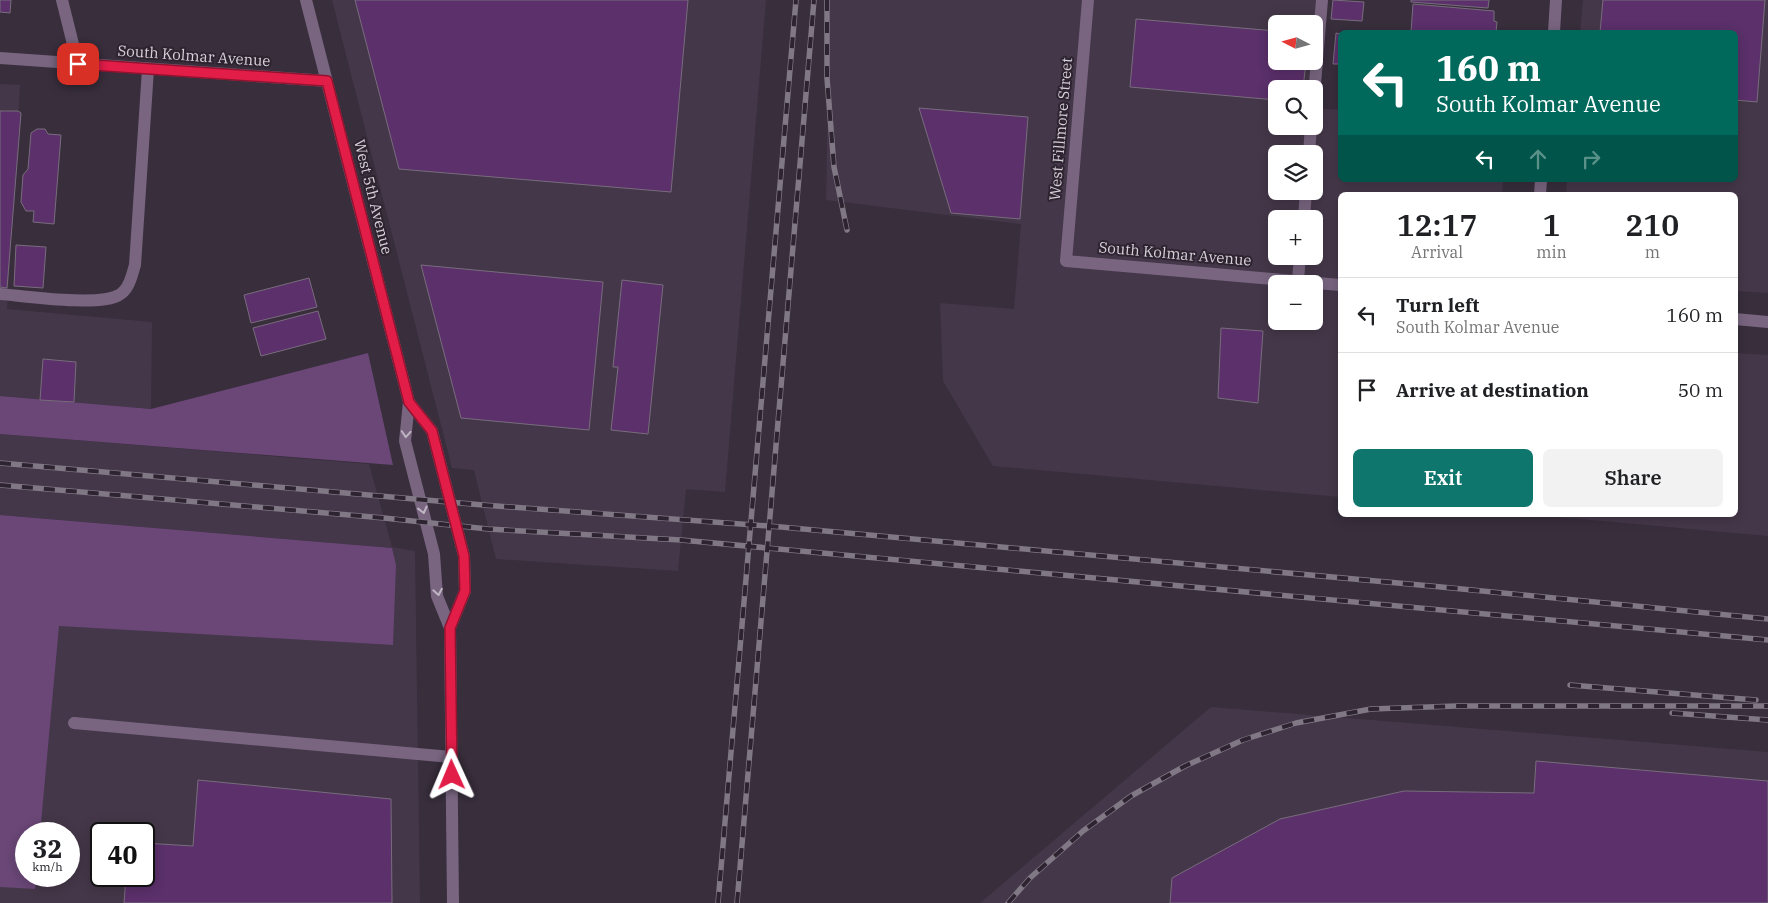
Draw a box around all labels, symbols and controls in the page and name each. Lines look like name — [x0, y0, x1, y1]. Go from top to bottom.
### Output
north arrow — [1268, 15, 1322, 70]
map controls — [1268, 15, 1323, 330]
street label: South Kolmar Avenue — [117, 41, 271, 70]
pin — [57, 43, 99, 85]
text: 160 m — [1436, 45, 1541, 91]
icon: arrive — [64, 50, 92, 78]
icon: left — [1353, 50, 1418, 115]
street label: West Fillmore Street — [1045, 57, 1076, 201]
button: search — [1268, 80, 1323, 135]
text: South Kolmar Avenue — [1436, 89, 1661, 118]
street label: West 5th Avenue — [350, 137, 397, 256]
button: layers — [1268, 145, 1323, 200]
icon: left — [1471, 145, 1499, 173]
icon: ahead — [1524, 145, 1552, 173]
icon: right — [1577, 145, 1605, 173]
text: 12:17 — [1397, 205, 1478, 244]
text: 1 — [1542, 205, 1560, 244]
text: 210 — [1625, 205, 1679, 244]
button: + — [1268, 210, 1323, 265]
street label: South Kolmar Avenue — [1098, 237, 1252, 270]
text: Arrival — [1411, 242, 1463, 262]
text: min — [1536, 242, 1567, 262]
text: m — [1645, 242, 1660, 262]
button: − — [1268, 275, 1323, 330]
text: Turn left — [1396, 293, 1479, 317]
icon: left — [1353, 301, 1381, 329]
text: 160 m — [1666, 303, 1723, 327]
text: South Kolmar Avenue — [1396, 317, 1559, 337]
icon: arrive — [1353, 376, 1381, 404]
text: Arrive at destination — [1396, 378, 1589, 402]
text: 50 m — [1678, 378, 1723, 402]
one-way arrow — [401, 430, 412, 438]
button: Exit — [1353, 449, 1533, 507]
button: Share — [1543, 449, 1723, 507]
one-way arrow — [417, 505, 427, 513]
one-way arrow — [432, 588, 442, 597]
position arrow — [425, 748, 477, 800]
speed limit sign: 40 — [90, 822, 155, 887]
text: 32 — [32, 832, 63, 865]
text: km/h — [32, 859, 63, 874]

